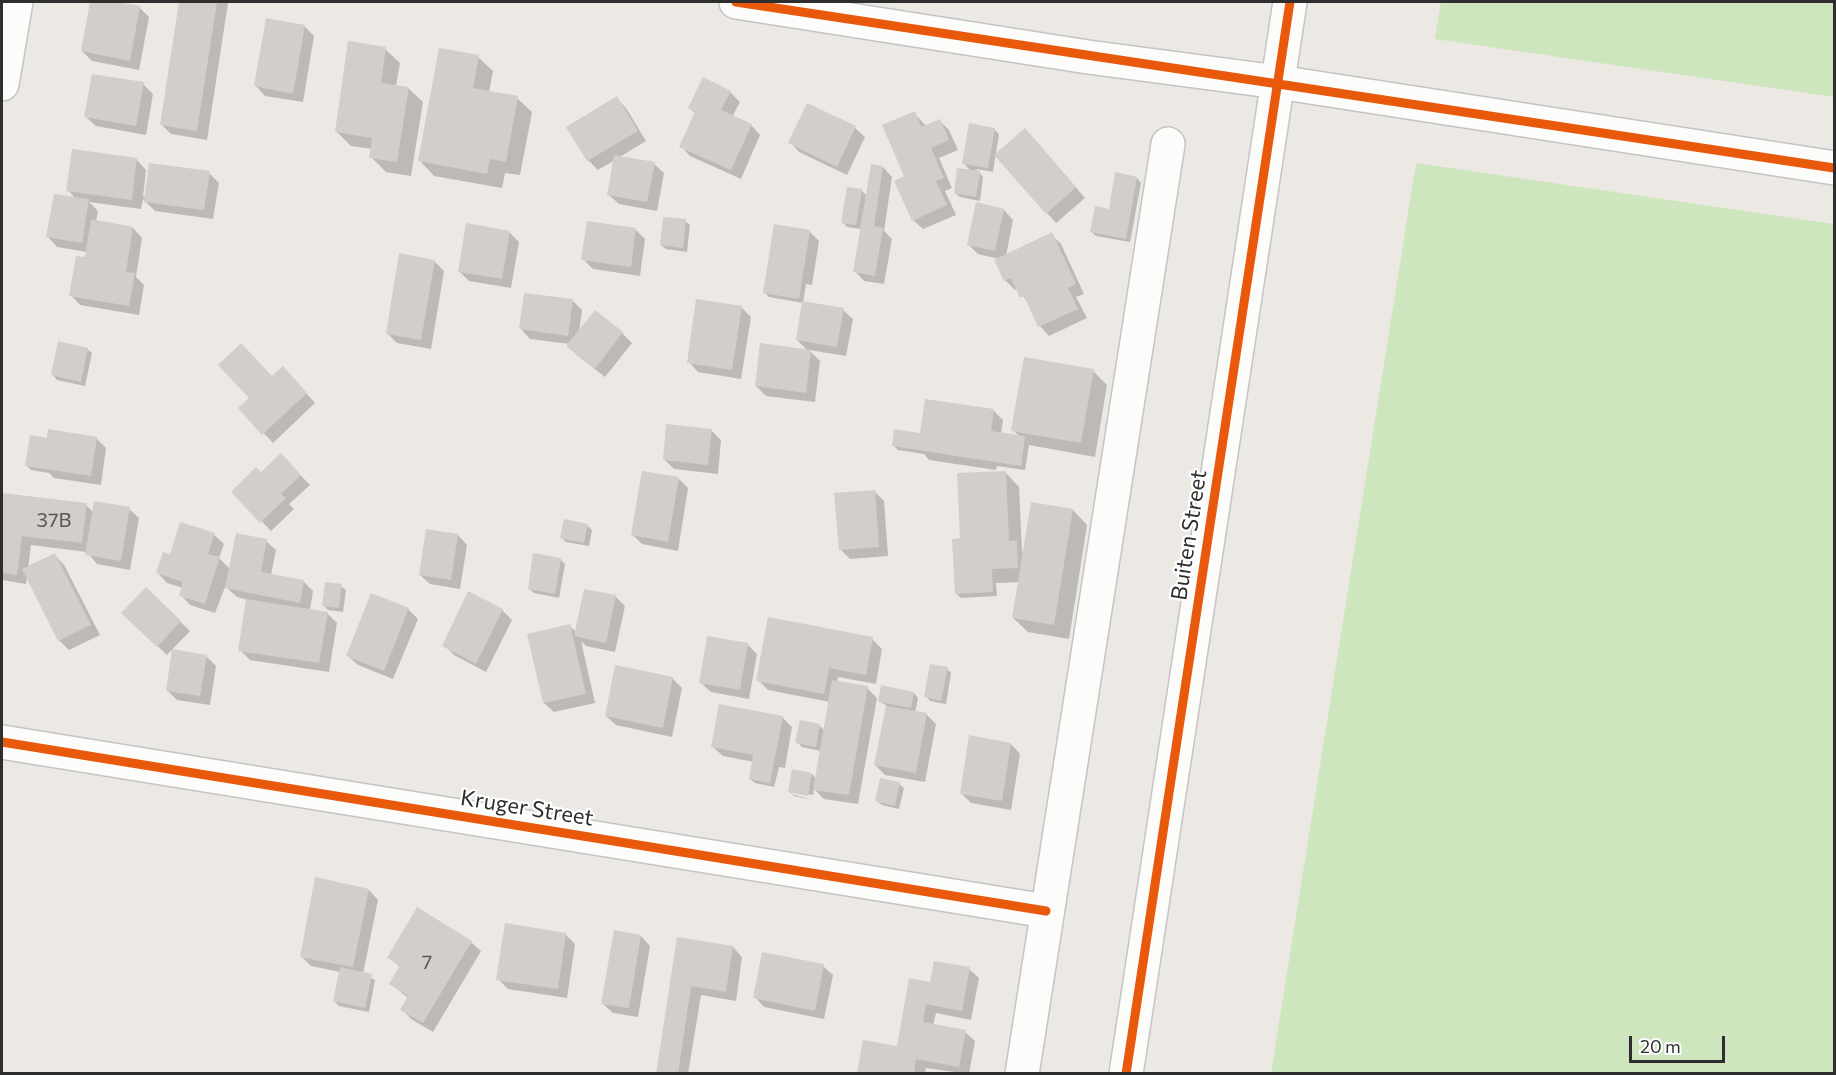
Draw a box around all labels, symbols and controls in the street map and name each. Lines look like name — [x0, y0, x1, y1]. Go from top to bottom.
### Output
street label: Buiten Street — [1166, 468, 1212, 602]
house number: 37B — [37, 508, 71, 532]
street label: Kruger Street — [459, 784, 595, 832]
house number: 7 — [422, 950, 432, 974]
scale bar — [1632, 1024, 1728, 1062]
text: 20 m — [1640, 1035, 1681, 1057]

